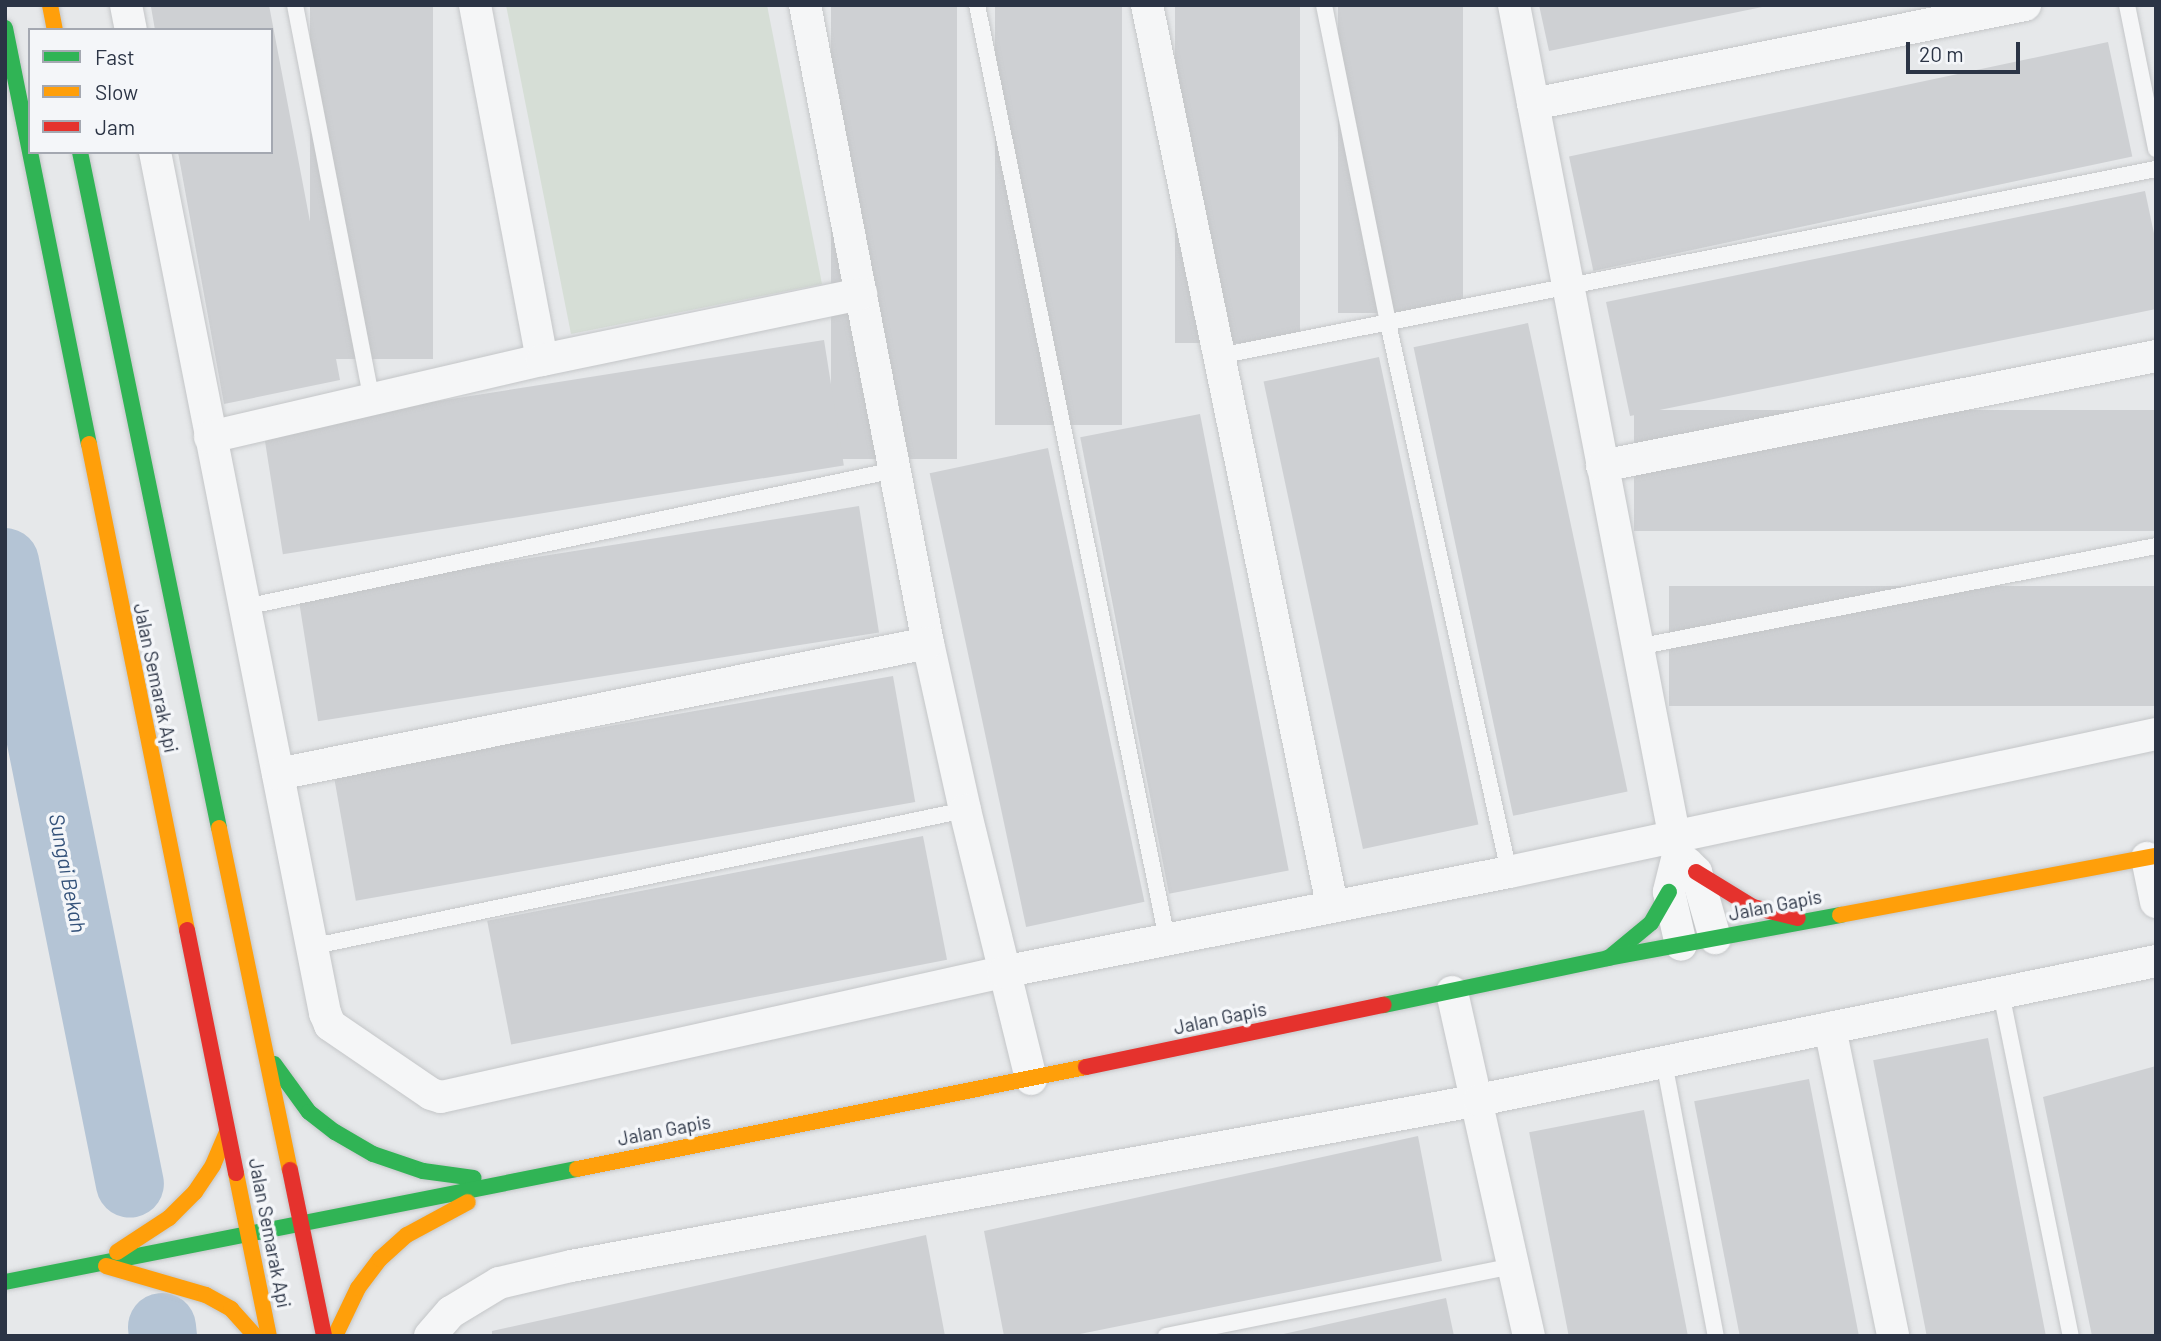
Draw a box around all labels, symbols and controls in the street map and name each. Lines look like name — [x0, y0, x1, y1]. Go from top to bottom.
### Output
legend — [28, 28, 273, 154]
scale bar — [1909, 28, 2023, 72]
text: 20 m — [1919, 41, 1964, 66]
text: Fast — [95, 44, 135, 69]
text: Slow — [95, 79, 138, 104]
text: Jam — [95, 114, 135, 139]
street label: Jalan Semarak Api — [129, 601, 183, 755]
water label: Sungai Bekah — [44, 811, 92, 935]
street label: Jalan Gapis — [1726, 885, 1824, 925]
street label: Jalan Gapis — [1171, 997, 1269, 1039]
street label: Jalan Gapis — [615, 1110, 713, 1150]
street label: Jalan Semarak Api — [244, 1156, 296, 1310]

